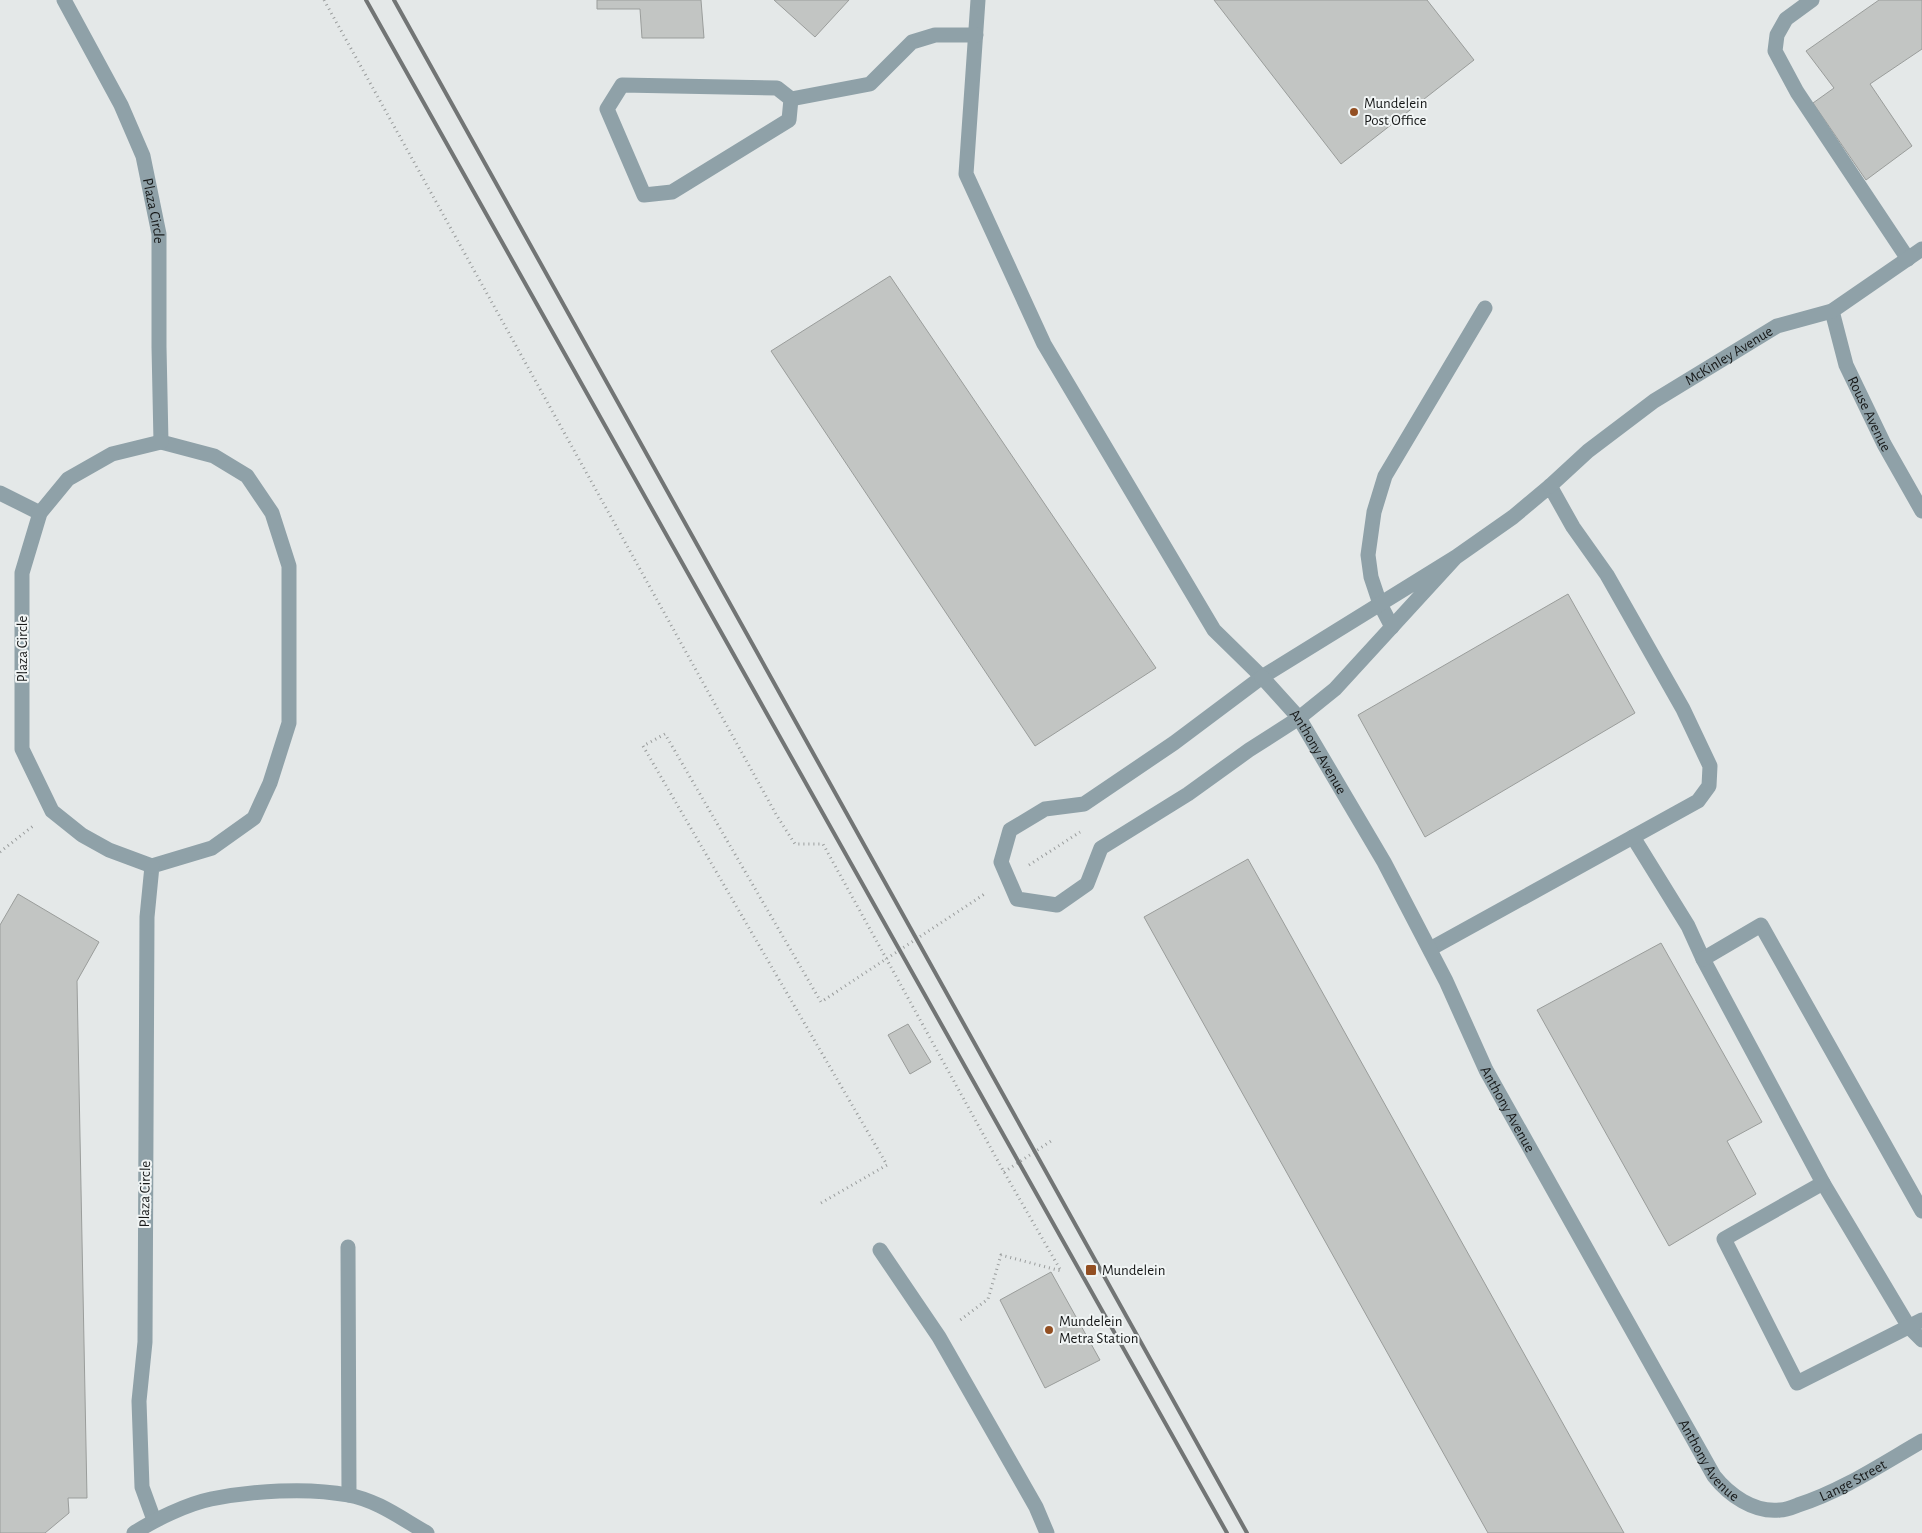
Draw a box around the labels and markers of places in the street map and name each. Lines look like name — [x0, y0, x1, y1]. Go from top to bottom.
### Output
place label: Mundelein Post Office — [1364, 96, 1427, 128]
marker: Mundelein Post Office — [1348, 106, 1360, 118]
marker: Mundelein — [1084, 1263, 1098, 1277]
place label: Mundelein — [1102, 1263, 1165, 1278]
place label: Mundelein Metra Station — [1059, 1314, 1139, 1346]
marker: Mundelein Metra Station — [1043, 1324, 1055, 1336]

